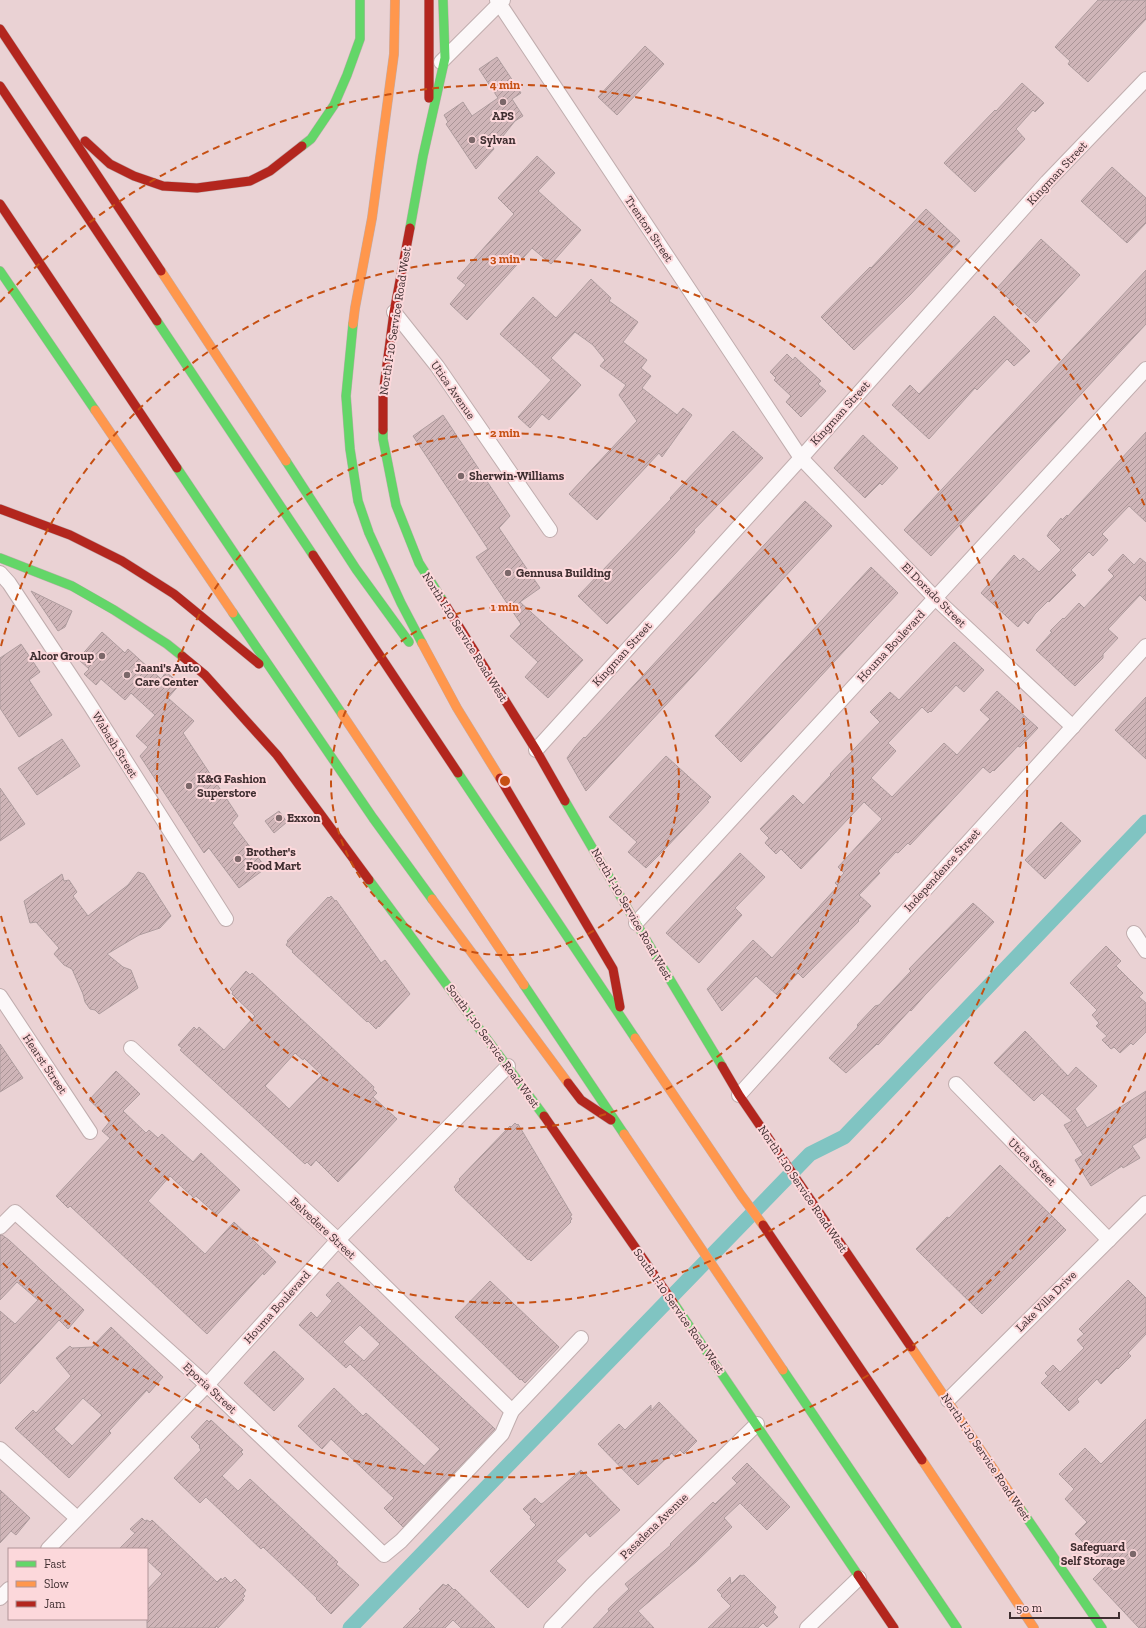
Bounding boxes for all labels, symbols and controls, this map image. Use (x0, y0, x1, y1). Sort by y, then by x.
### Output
text: 4 min (490, 78, 520, 92)
marker: APS (498, 97, 508, 107)
place label: APS (492, 109, 514, 123)
place label: Sylvan (480, 133, 516, 147)
marker: Sylvan (467, 135, 477, 145)
street label: Kingman Street (1024, 138, 1090, 208)
street label: Trenton Street (622, 193, 677, 265)
street label: North I-10 Service Road West (376, 245, 414, 396)
text: 3 min (490, 252, 520, 266)
street label: Utica Avenue (428, 358, 478, 422)
street label: Kingman Street (807, 377, 873, 448)
text: 2 min (490, 426, 520, 440)
place label: Sherwin-Williams (469, 469, 565, 483)
marker: Sherwin-Williams (456, 471, 466, 481)
street label: El Dorado Street (899, 560, 970, 631)
place label: Gennusa Building (516, 566, 611, 580)
marker: Gennusa Building (503, 568, 513, 578)
street label: North I-10 Service Road West (419, 570, 511, 705)
text: 1 min (491, 600, 519, 614)
street label: Houma Boulevard (854, 607, 928, 685)
street label: Kingman Street (589, 618, 655, 689)
place label: Alcor Group (29, 649, 94, 663)
marker: Alcor Group (97, 651, 107, 661)
place label: Jaani's Auto Care Center (135, 661, 200, 689)
marker: Jaani's Auto Care Center (122, 670, 132, 680)
street label: Wabash Street (89, 710, 141, 781)
place label: K&G Fashion Superstore (197, 772, 266, 800)
centre of rings (498, 774, 512, 788)
marker: K&G Fashion Superstore (184, 781, 194, 791)
place label: Exxon (287, 811, 320, 825)
marker: Exxon (274, 813, 284, 823)
street label: Independence Street (901, 825, 983, 914)
place label: Brother's Food Mart (246, 845, 301, 873)
street label: North I-10 Service Road West (588, 846, 676, 983)
marker: Brother's Food Mart (233, 854, 243, 864)
street label: South I-10 Service Road West (443, 981, 543, 1111)
street label: Hearst Street (20, 1031, 70, 1097)
street label: North I-10 Service Road West (755, 1123, 851, 1256)
street label: Utica Street (1005, 1135, 1059, 1189)
street label: Belvedere Street (287, 1194, 359, 1262)
street label: South I-10 Service Road West (630, 1246, 728, 1377)
street label: Lake Villa Drive (1013, 1267, 1080, 1334)
street label: Houma Boulevard (241, 1268, 314, 1346)
street label: Eporia Street (180, 1360, 240, 1417)
street label: North I-10 Service Road West (938, 1391, 1034, 1524)
street label: Pasadena Avenue (617, 1490, 691, 1562)
place label: Safeguard Self Storage (1061, 1540, 1125, 1568)
legend (8, 1548, 148, 1620)
marker: Safeguard Self Storage (1128, 1549, 1138, 1559)
text: Fast (44, 1557, 67, 1571)
text: Slow (44, 1577, 70, 1591)
scale bar (1010, 1594, 1119, 1620)
text: Jam (44, 1597, 66, 1611)
text: 50 m (1016, 1601, 1043, 1615)

